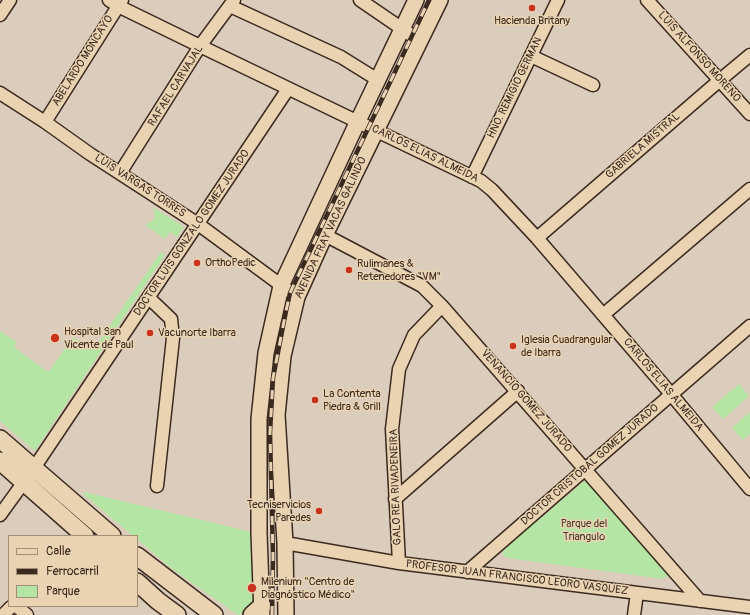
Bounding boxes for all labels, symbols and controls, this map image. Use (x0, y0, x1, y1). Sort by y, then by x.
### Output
marker: Hacienda Britany (527, 3, 537, 13)
street label: LUIS ALFONSO MORENO (655, 9, 743, 105)
street label: ABELARDO MONCAYO (50, 13, 116, 109)
place label: Hacienda Britany (494, 14, 570, 28)
street label: HNO. REMIGIO GERMAN (485, 35, 545, 141)
street label: RAFAEL CARVAJAL (146, 43, 206, 129)
street label: GABRIELA MISTRAL (603, 110, 683, 182)
street label: CARLOS ELIAS ALMEIDA (369, 122, 481, 186)
street label: DOCTOR LUIS GONZALO GOMEZ JURADO (131, 147, 253, 319)
street label: LUIS VARGAS TORRES (92, 152, 188, 220)
street label: AVENIDA FRAY VACAS GALINDO (292, 155, 370, 301)
place label: OrthoPedic (205, 256, 256, 270)
place label: Rulimanes & Retenedores "VM" (357, 257, 441, 283)
marker: OrthoPedic (192, 258, 202, 268)
marker: Rulimanes & Retenedores "VM" (344, 265, 354, 275)
place label: Hospital San Vicente de Paul (64, 325, 134, 351)
place label: Vacunorte Ibarra (158, 326, 236, 340)
marker: Vacunorte Ibarra (145, 328, 155, 338)
marker: Hospital San Vicente de Paul (49, 332, 61, 344)
place label: Iglesia Cuadrangular de Ibarra (521, 333, 613, 359)
street label: CARLOS ELIAS ALMEIDA (620, 336, 706, 434)
marker: Iglesia Cuadrangular de Ibarra (508, 341, 518, 351)
street label: VENANCIO GOMEZ JURADO (478, 347, 574, 455)
place label: La Contenta Piedra & Grill (323, 387, 381, 413)
marker: La Contenta Piedra & Grill (310, 395, 320, 405)
street label: DOCTOR CRISTOBAL GOMEZ JURADO (519, 402, 661, 528)
street label: GALO REA RIVADENEIRA (387, 429, 405, 545)
place label: Tecniservicios Paredes (247, 498, 311, 524)
marker: Tecniservicios Paredes (314, 506, 324, 516)
park label: Parque del Triangulo (561, 517, 607, 543)
legend (8, 535, 138, 607)
text: Calle (46, 544, 71, 559)
street label: PROFESOR JUAN FRANCISCO LEORO VASQUEZ (405, 558, 629, 598)
text: Ferrocarril (46, 564, 99, 579)
place label: Milenium "Centro de Diagnóstico Médico" (261, 575, 355, 601)
marker: Milenium "Centro de Diagnóstico Médico" (246, 582, 258, 594)
text: Parque (46, 584, 80, 599)

